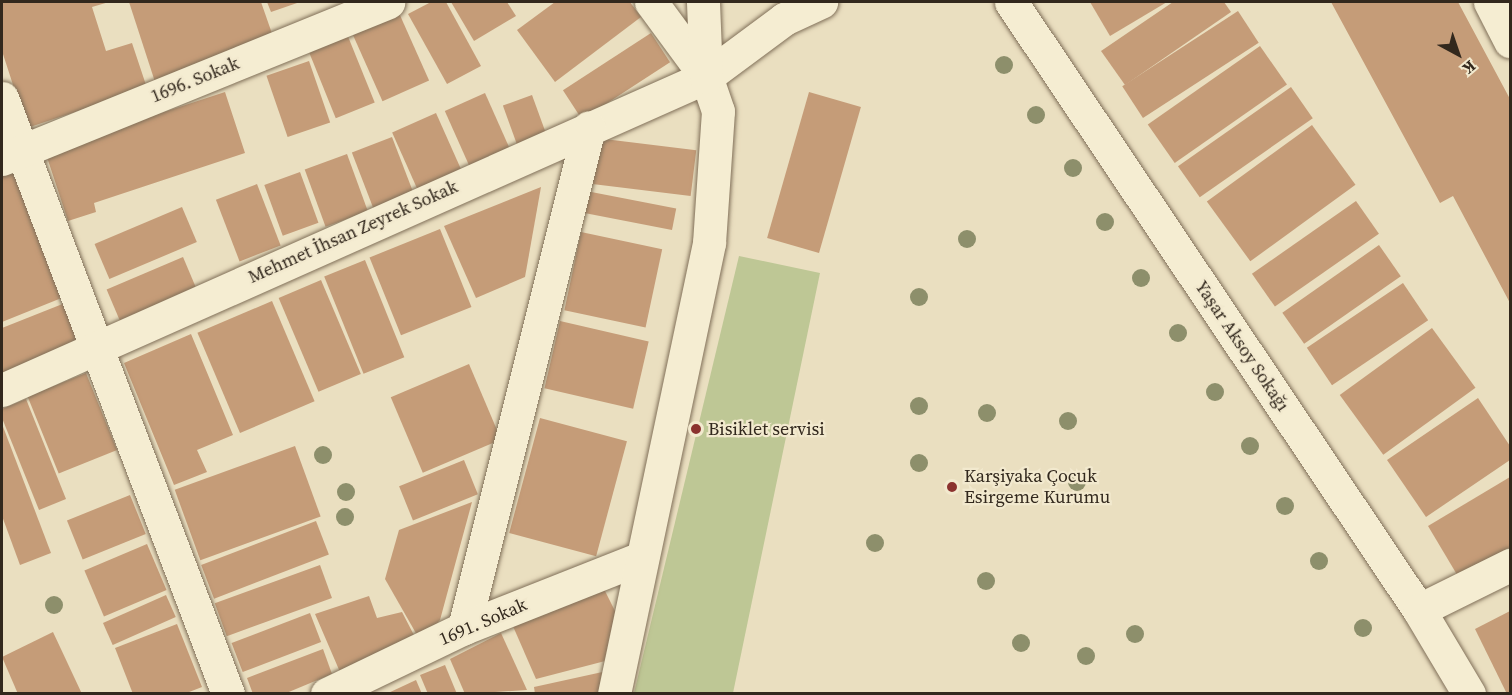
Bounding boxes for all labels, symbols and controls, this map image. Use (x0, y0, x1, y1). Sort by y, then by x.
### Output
north arrow (1428, 24, 1488, 84)
street label: 1696. Sokak (148, 52, 242, 108)
text: K (1458, 56, 1481, 80)
street label: Mehmet İhsan Zeyrek Sokak (245, 176, 461, 288)
street label: Yaşar Aksoy Sokağı (1190, 277, 1294, 415)
place label: Bisiklet servisi (708, 418, 825, 440)
marker: Bisiklet servisi (689, 422, 703, 436)
place label: Karşiyaka Çocuk Esirgeme Kurumu (964, 466, 1110, 508)
marker: Karşiyaka Çocuk Esirgeme Kurumu (945, 480, 959, 494)
street label: 1691. Sokak (436, 594, 530, 650)

